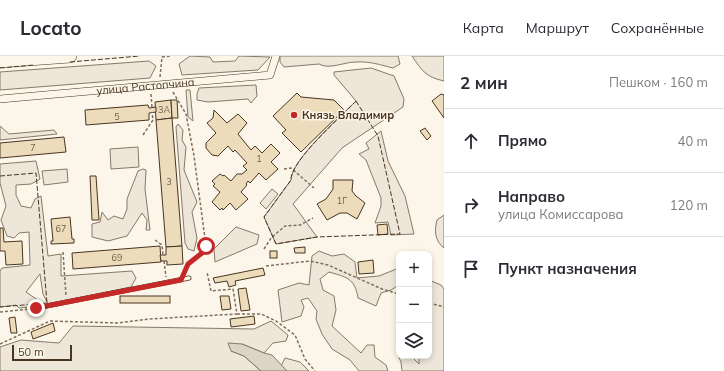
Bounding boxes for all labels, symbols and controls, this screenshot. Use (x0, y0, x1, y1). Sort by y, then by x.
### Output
text: Locato (20, 16, 81, 40)
text: Карта (463, 19, 504, 37)
text: Маршрут (526, 19, 589, 37)
text: Сохранённые (611, 19, 704, 37)
text: 2 мин (460, 72, 508, 93)
text: Пешком · 160 m (609, 74, 708, 90)
street label: улица Растопчина (96, 75, 195, 97)
house number: 3А (158, 104, 170, 115)
place label: Князь Владимир (302, 108, 394, 122)
marker: Князь Владимир (289, 110, 299, 120)
house number: 5 (114, 111, 120, 122)
icon: ahead (460, 130, 482, 152)
text: Прямо (498, 131, 547, 150)
text: 40 m (678, 133, 708, 149)
house number: 7 (30, 142, 36, 153)
house number: 1 (256, 153, 262, 164)
house number: 3 (166, 176, 172, 187)
text: Направо (498, 187, 565, 206)
icon: right (460, 194, 482, 216)
house number: 1Г (337, 195, 347, 206)
text: 120 m (670, 197, 708, 213)
text: улица Комиссарова (498, 206, 624, 222)
house number: 67 (56, 223, 66, 234)
route start (197, 237, 215, 255)
map controls (396, 251, 432, 359)
button: + (396, 251, 432, 287)
house number: 69 (112, 252, 122, 263)
icon: arrive (460, 258, 482, 280)
text: Пункт назначения (498, 259, 637, 278)
button: − (396, 287, 432, 323)
route end (27, 299, 45, 317)
button: layers (396, 323, 432, 359)
scale bar (12, 343, 72, 362)
text: 50 m (18, 345, 44, 359)

